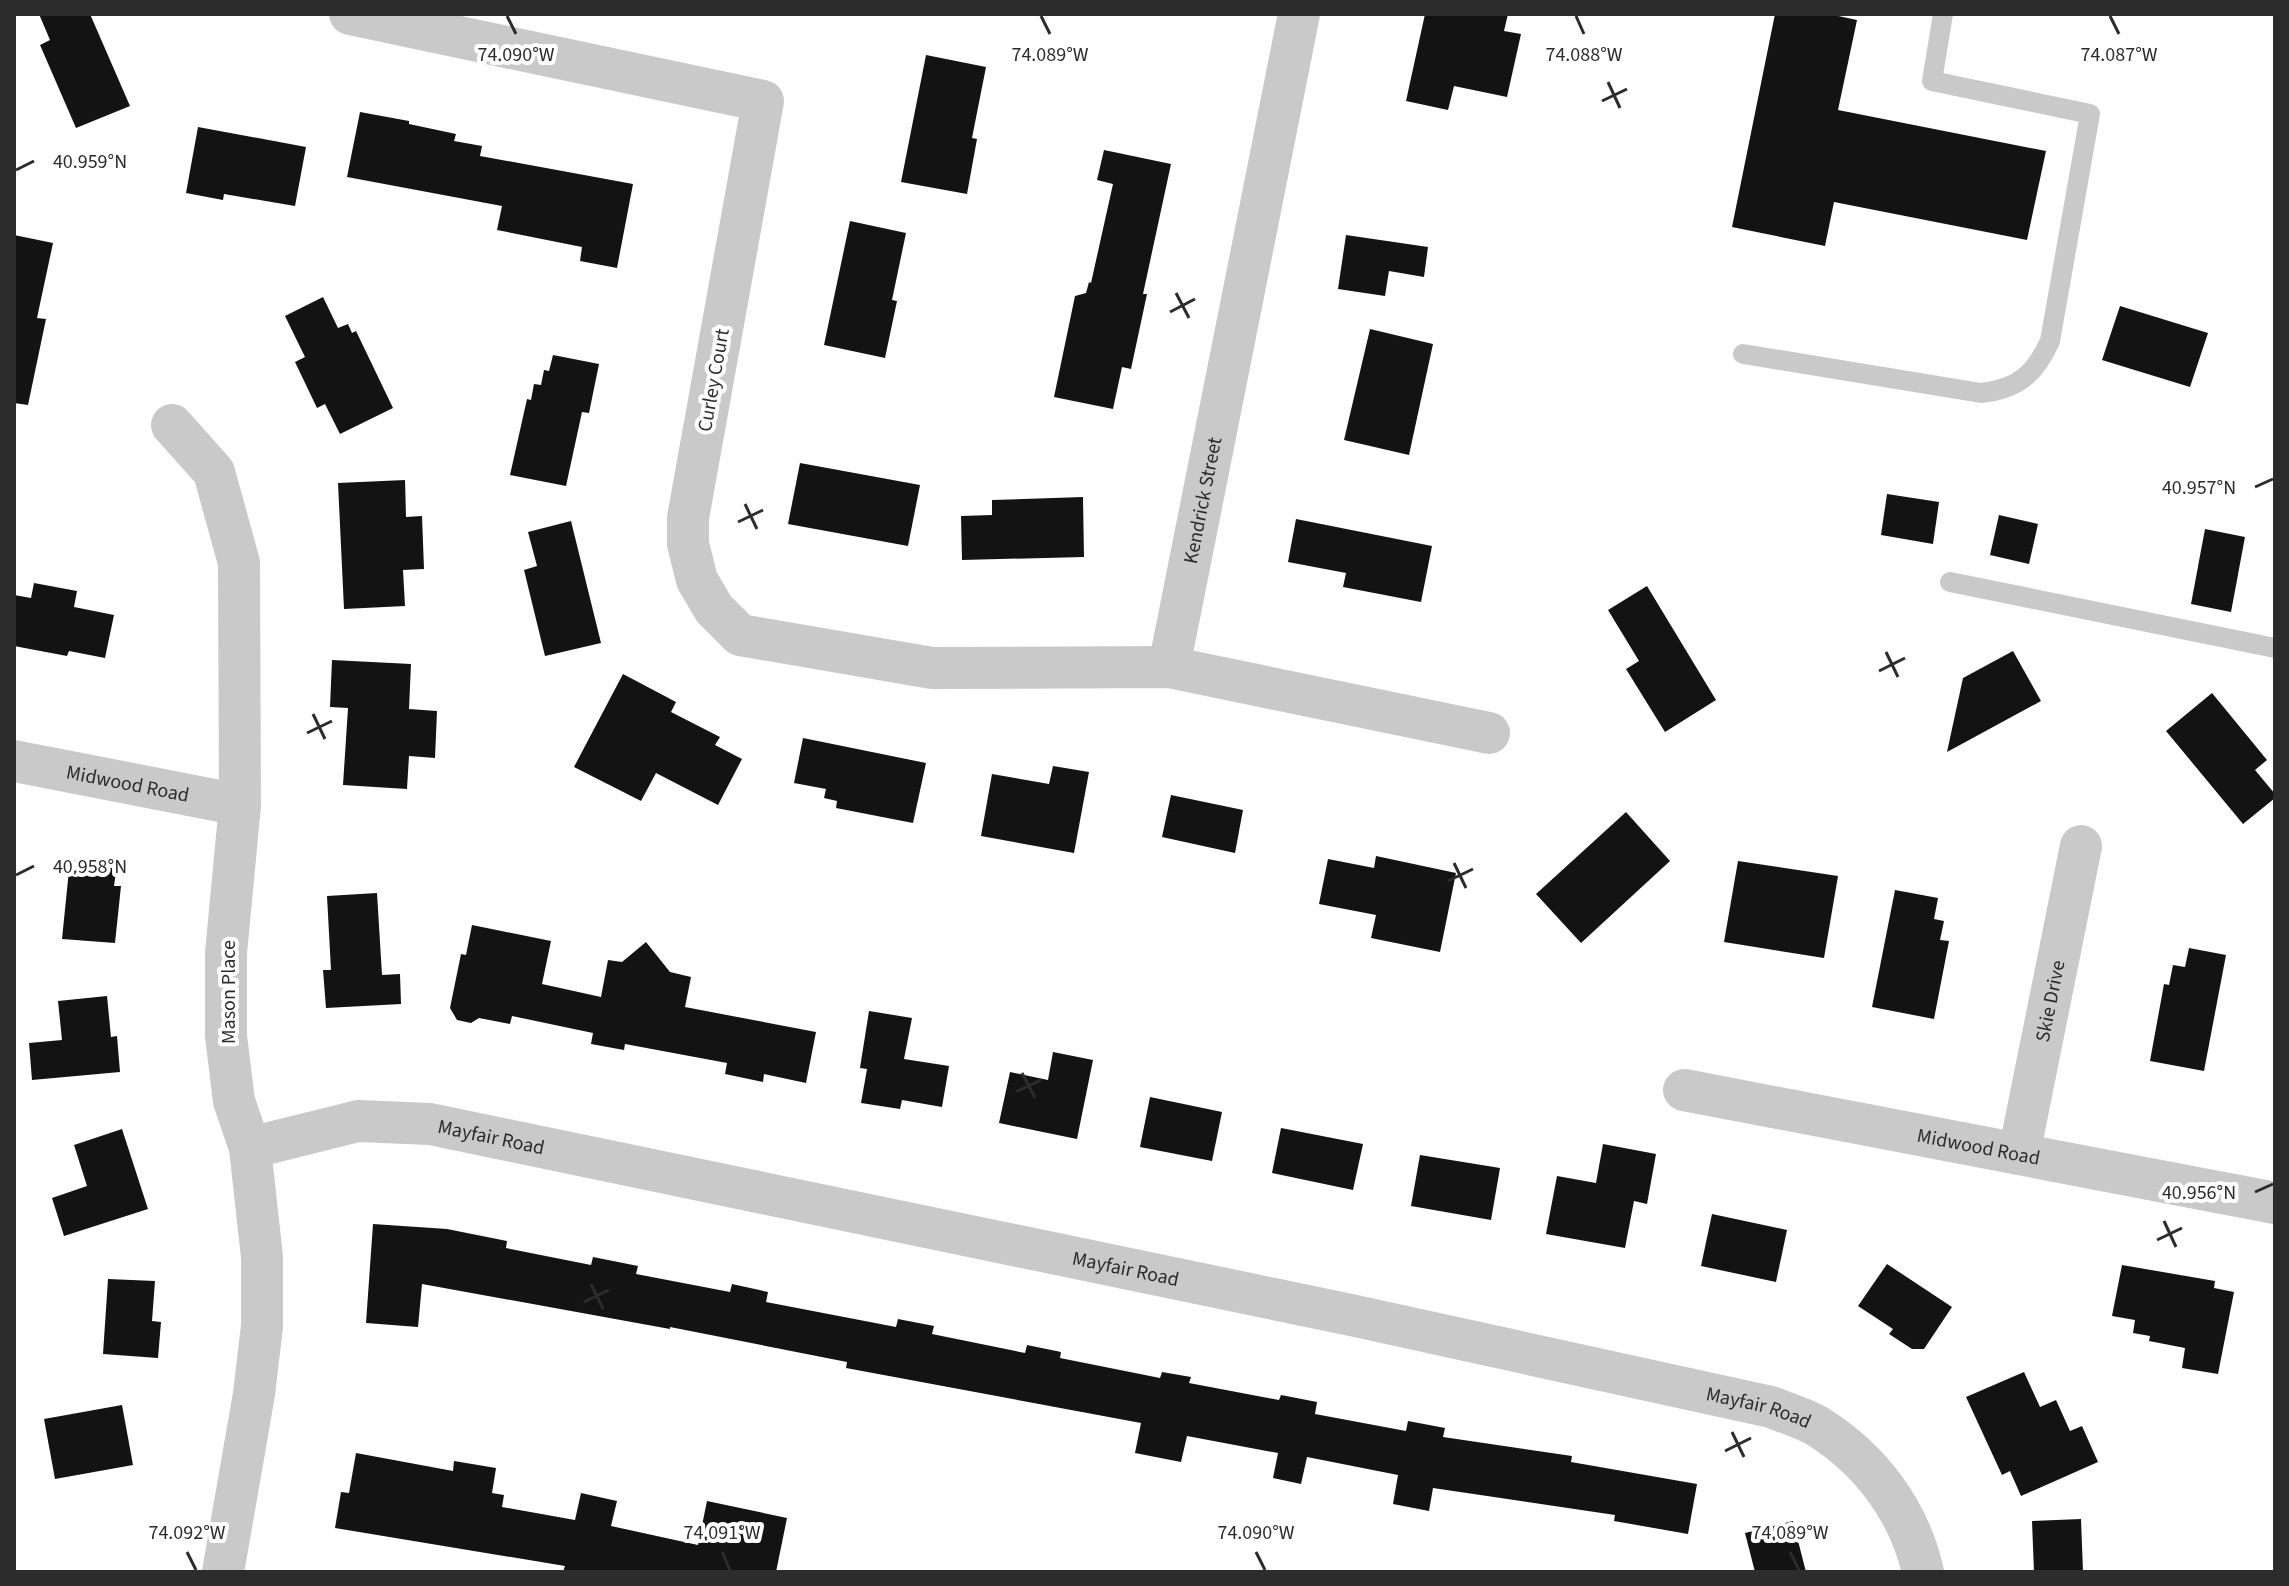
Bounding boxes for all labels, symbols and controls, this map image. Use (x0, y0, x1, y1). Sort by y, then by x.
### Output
text: 74.090°W (477, 41, 555, 69)
text: 74.089°W (1011, 41, 1089, 69)
text: 74.088°W (1545, 41, 1623, 69)
text: 74.087°W (2080, 41, 2158, 69)
text: 40.959°N (53, 148, 127, 176)
street label: Curley Court (691, 326, 737, 434)
street label: Kendrick Street (1177, 434, 1229, 566)
text: 40.957°N (2162, 474, 2236, 502)
street label: Midwood Road (64, 758, 192, 810)
text: 40.958°N (53, 853, 127, 881)
street label: Mason Place (215, 940, 243, 1044)
street label: Skie Drive (2029, 958, 2073, 1045)
street label: Mayfair Road (435, 1113, 547, 1162)
street label: Midwood Road (1915, 1122, 2042, 1173)
text: 40.956°N (2162, 1179, 2236, 1207)
street label: Mayfair Road (1070, 1245, 1182, 1294)
street label: Mayfair Road (1703, 1380, 1816, 1436)
text: 74.092°W (148, 1519, 226, 1547)
text: 74.091°W (683, 1519, 761, 1547)
text: 74.090°W (1217, 1519, 1295, 1547)
text: 74.089°W (1751, 1519, 1829, 1547)

